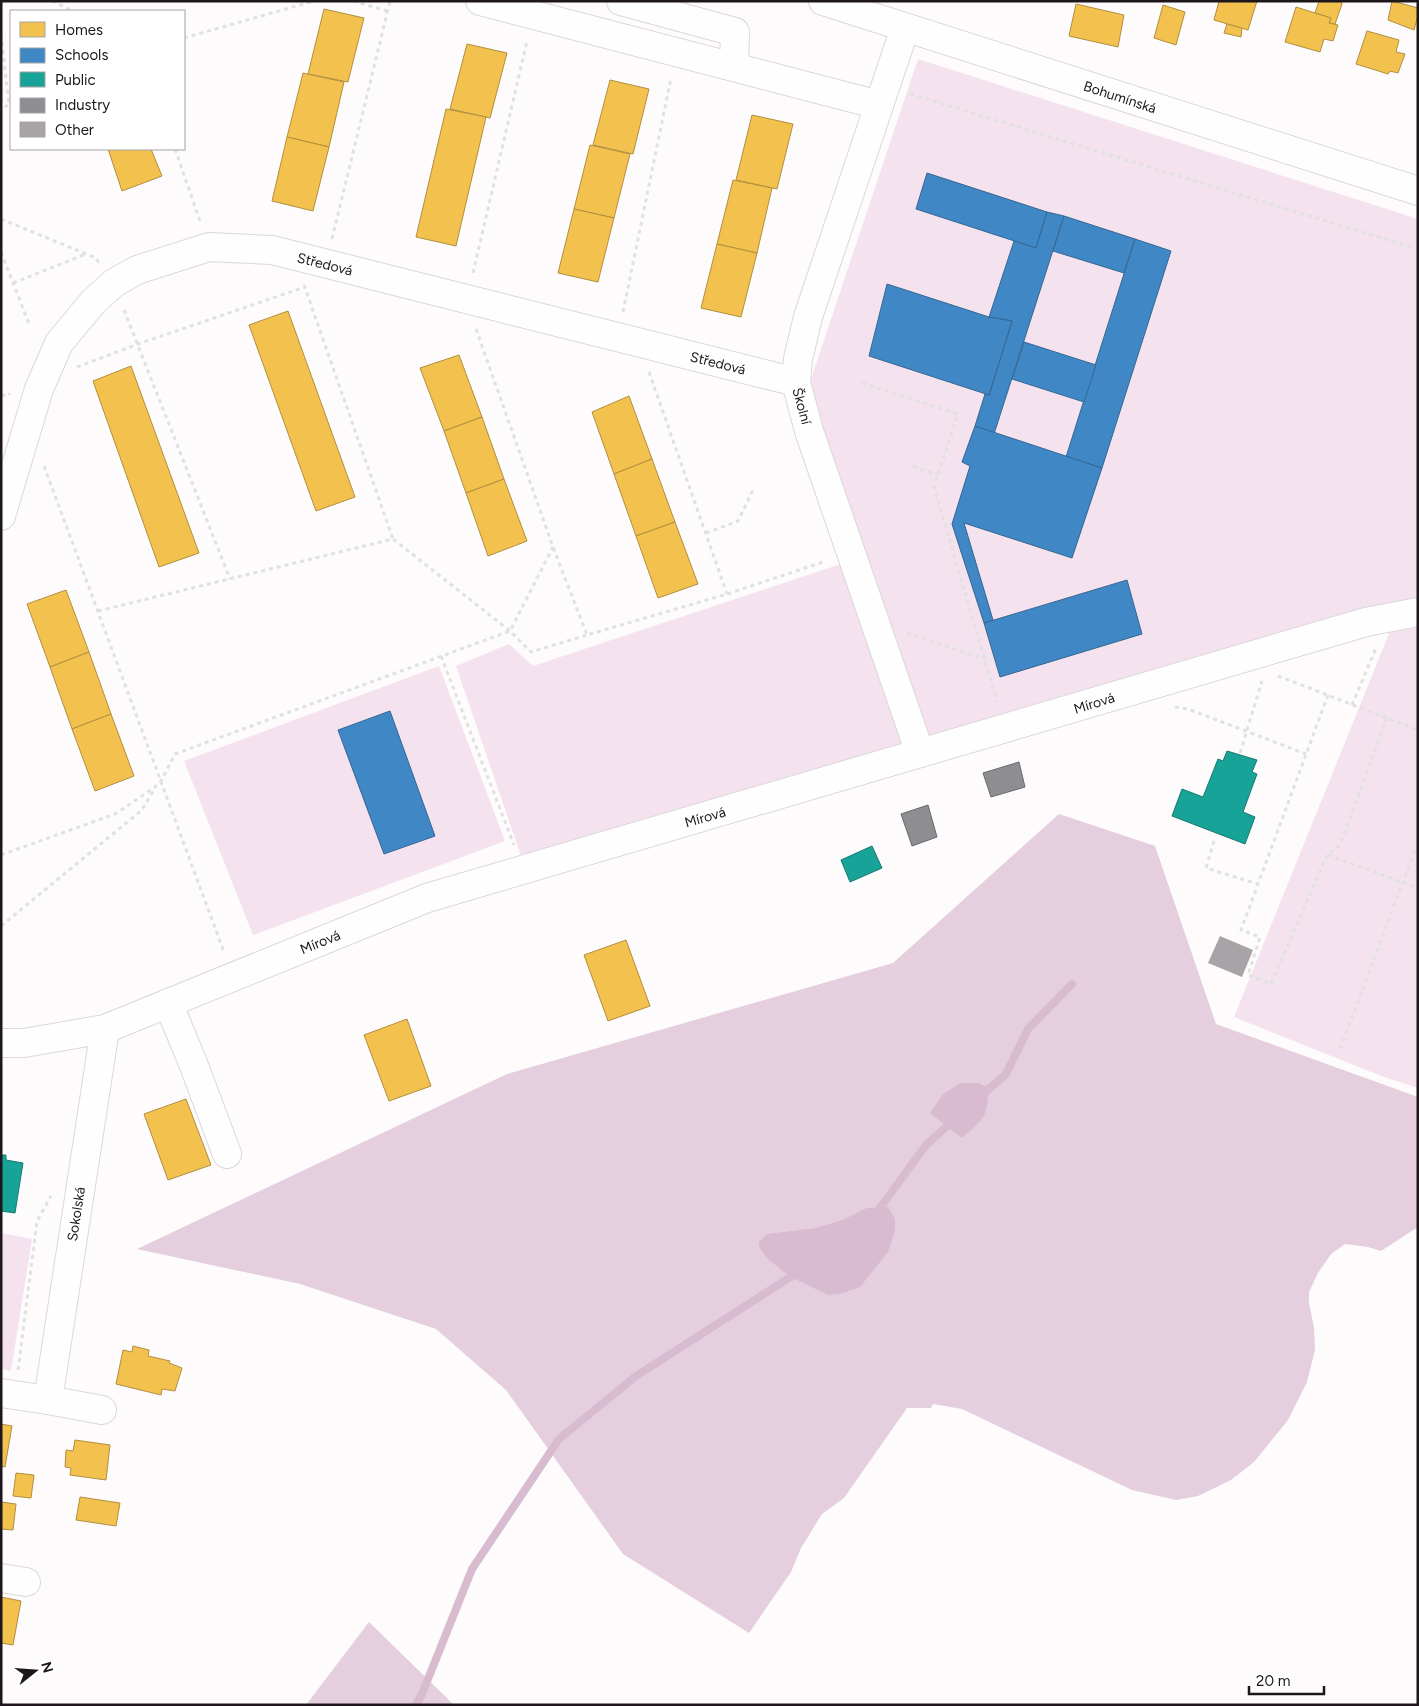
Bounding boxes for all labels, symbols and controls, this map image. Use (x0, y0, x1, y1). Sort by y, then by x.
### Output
legend (10, 10, 185, 150)
text: Homes (55, 21, 103, 39)
text: Schools (55, 46, 108, 64)
text: Public (55, 71, 96, 89)
street label: Bohumínská (1081, 78, 1158, 117)
text: Industry (55, 96, 110, 114)
text: Other (55, 121, 94, 139)
street label: Středová (295, 249, 354, 280)
street label: Středová (688, 348, 747, 379)
street label: Školní (788, 386, 815, 427)
street label: Mírová (1072, 689, 1117, 718)
street label: Mírová (683, 804, 728, 831)
street label: Mírová (298, 927, 343, 958)
street label: Sokolská (64, 1186, 89, 1242)
north arrow (10, 1646, 60, 1696)
text: N (37, 1660, 57, 1675)
scale bar (1249, 1664, 1324, 1696)
text: 20 m (1256, 1672, 1290, 1690)

